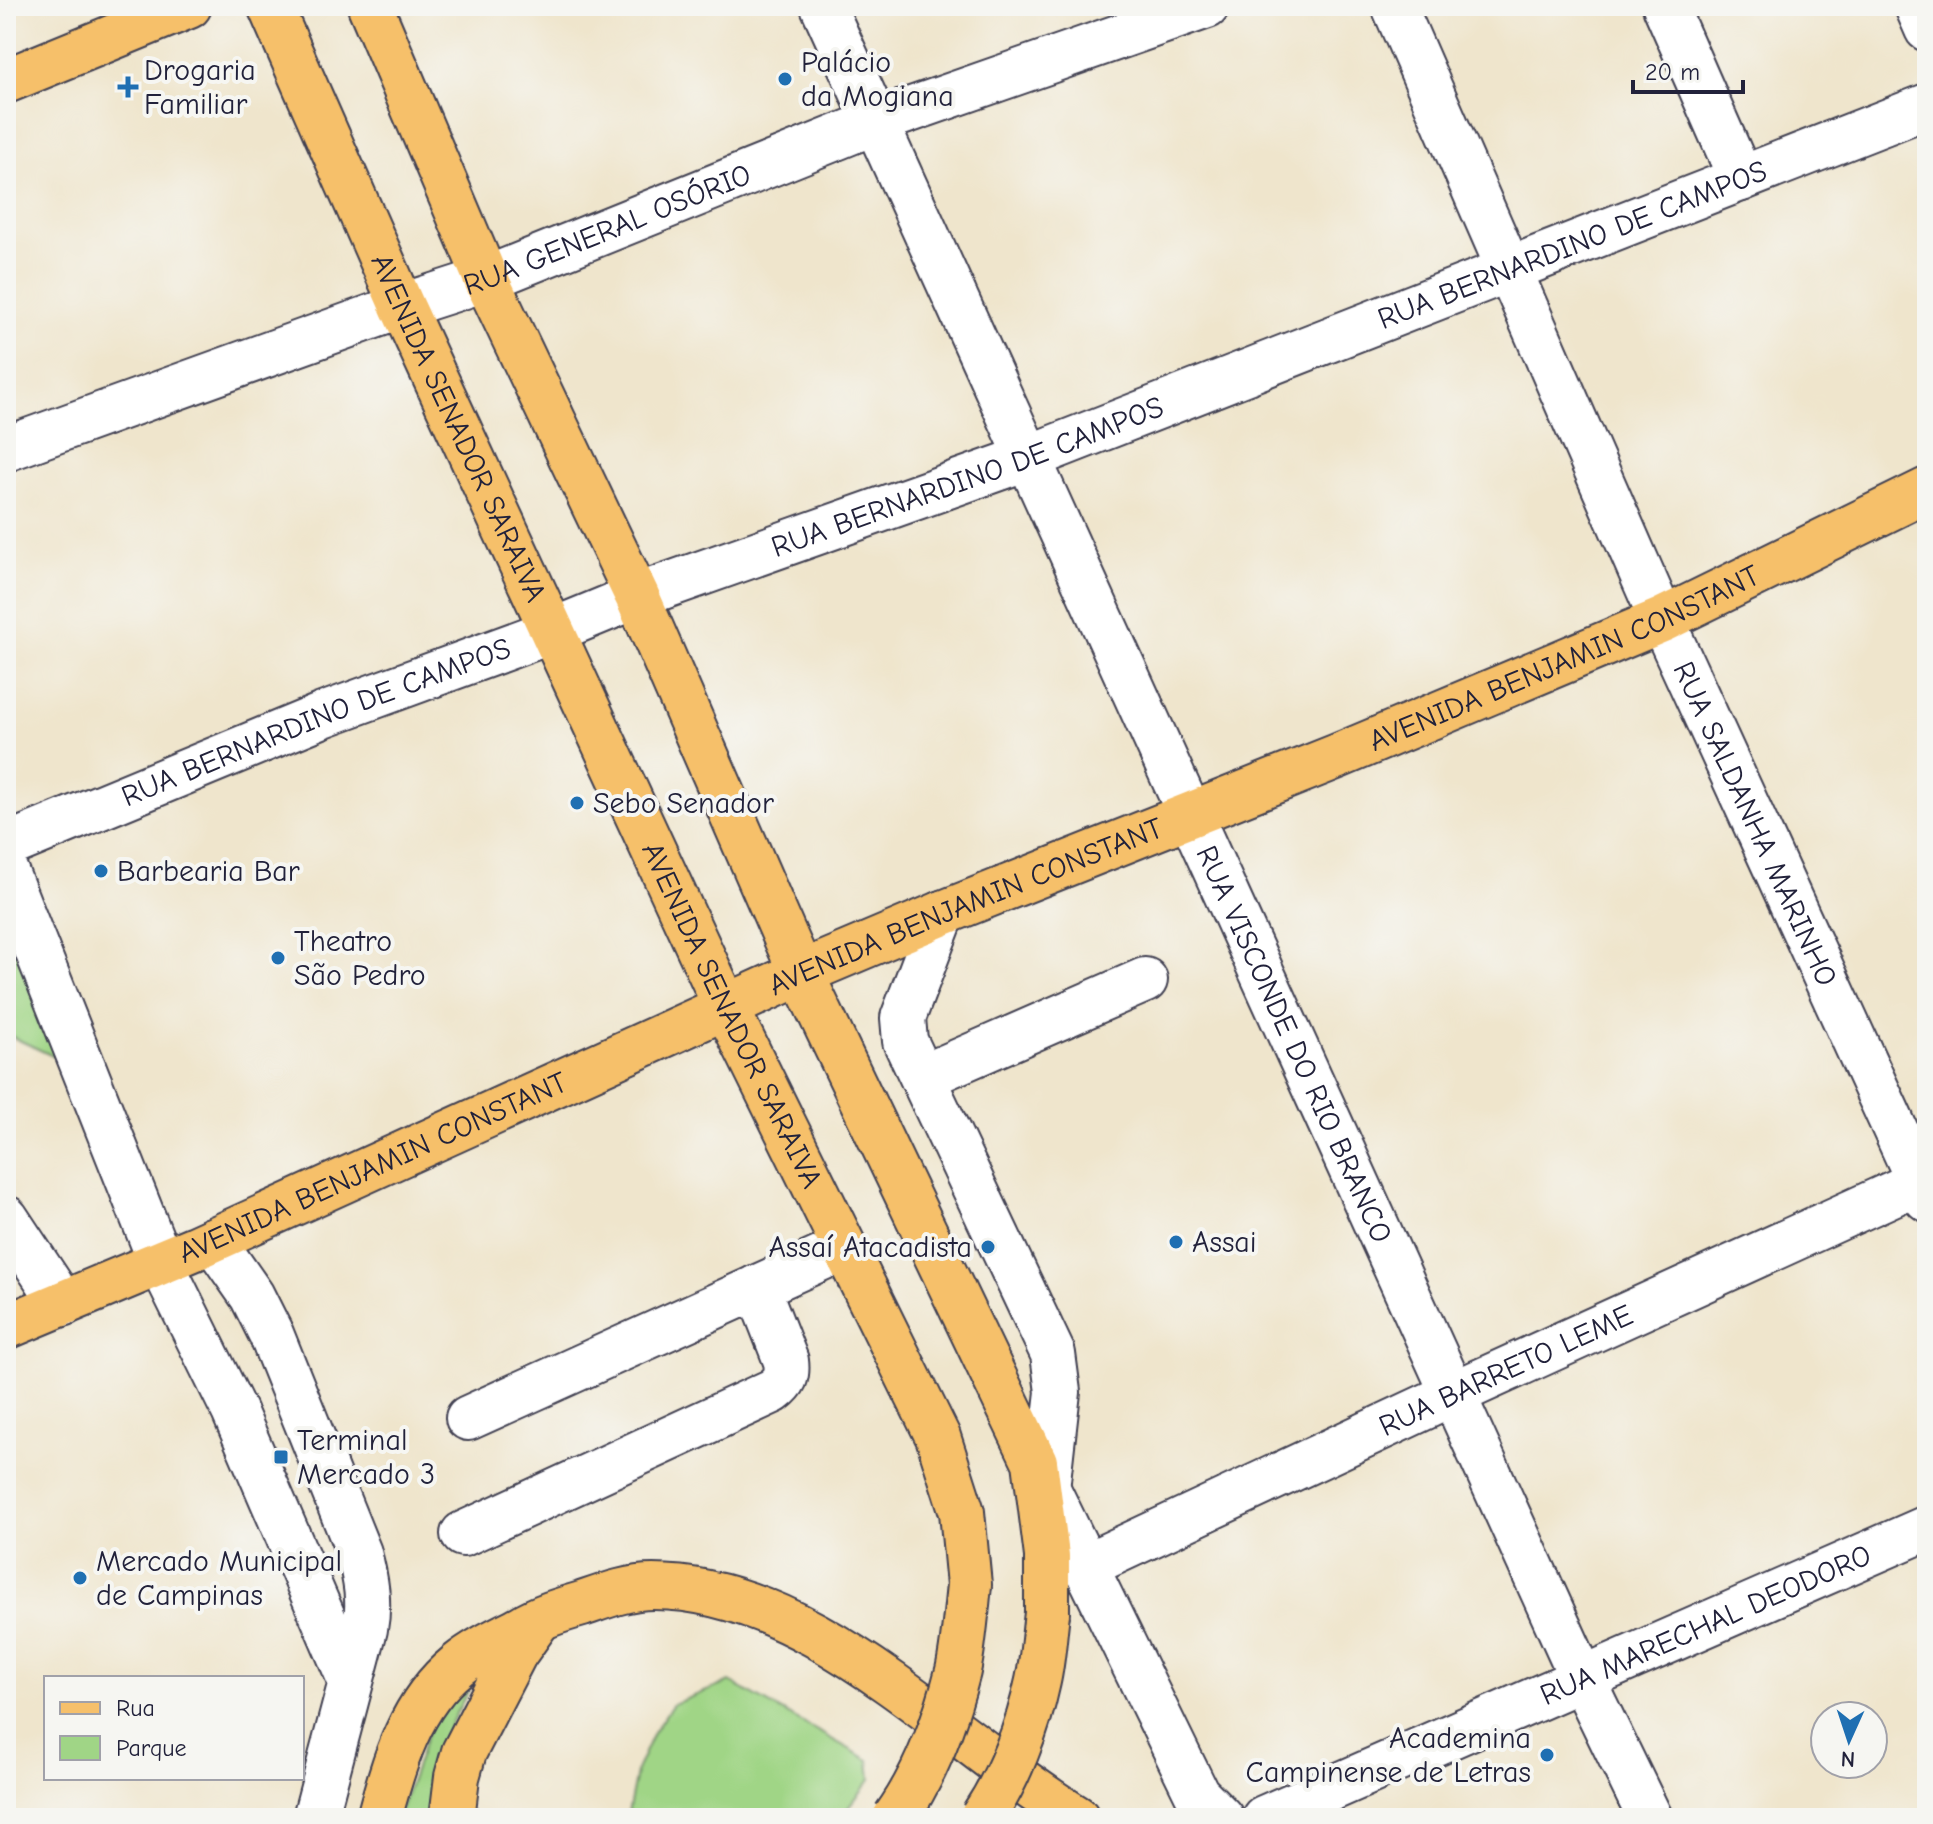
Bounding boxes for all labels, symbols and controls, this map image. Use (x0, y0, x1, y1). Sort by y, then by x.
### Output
scale bar (1633, 44, 1743, 94)
place label: Palácio da Mogiana (801, 45, 954, 114)
place label: Drogaria Familiar (144, 53, 256, 122)
text: 20 m (1645, 58, 1700, 86)
marker: Palácio da Mogiana (776, 70, 794, 88)
marker: Drogaria Familiar (119, 78, 137, 96)
street label: RUA BERNARDINO DE CAMPOS (1373, 153, 1772, 337)
street label: RUA GENERAL OSÓRIO (459, 157, 756, 303)
street label: AVENIDA SENADOR SARAIVA (363, 249, 553, 607)
street label: RUA BERNARDINO DE CAMPOS (767, 389, 1168, 565)
street label: AVENIDA BENJAMIN CONSTANT (1364, 558, 1766, 759)
street label: RUA BERNARDINO DE CAMPOS (116, 631, 515, 814)
street label: RUA SALDANHA MARINHO (1665, 656, 1844, 992)
place label: Sebo Senador (593, 786, 774, 821)
marker: Sebo Senador (568, 794, 586, 812)
street label: AVENIDA BENJAMIN CONSTANT (763, 810, 1168, 1003)
street label: AVENIDA SENADOR SARAIVA (634, 837, 829, 1194)
street label: RUA VISCONDE DO RIO BRANCO (1188, 840, 1399, 1248)
place label: Barbearia Bar (117, 854, 300, 889)
marker: Barbearia Bar (92, 862, 110, 880)
place label: Theatro São Pedro (294, 924, 426, 993)
marker: Theatro São Pedro (269, 949, 287, 967)
street label: AVENIDA BENJAMIN CONSTANT (174, 1064, 573, 1271)
place label: Assai (1192, 1225, 1257, 1260)
place label: Assaí Atacadista (768, 1230, 972, 1265)
marker: Assai (1167, 1233, 1185, 1251)
marker: Assaí Atacadista (979, 1238, 997, 1256)
street label: RUA BARRETO LEME (1373, 1298, 1638, 1444)
place label: Terminal Mercado 3 (297, 1423, 435, 1492)
marker: Terminal Mercado 3 (272, 1448, 290, 1466)
street label: RUA MARECHAL DEODORO (1535, 1538, 1877, 1713)
place label: Mercado Municipal de Campinas (96, 1544, 342, 1613)
marker: Mercado Municipal de Campinas (71, 1569, 89, 1587)
legend (44, 1676, 304, 1780)
text: Rua (116, 1694, 155, 1722)
north arrow (1809, 1700, 1889, 1780)
place label: Academina Campinense de Letras (1246, 1721, 1531, 1790)
text: Parque (116, 1734, 187, 1762)
marker: Academina Campinense de Letras (1538, 1746, 1556, 1764)
text: N (1840, 1746, 1856, 1772)

